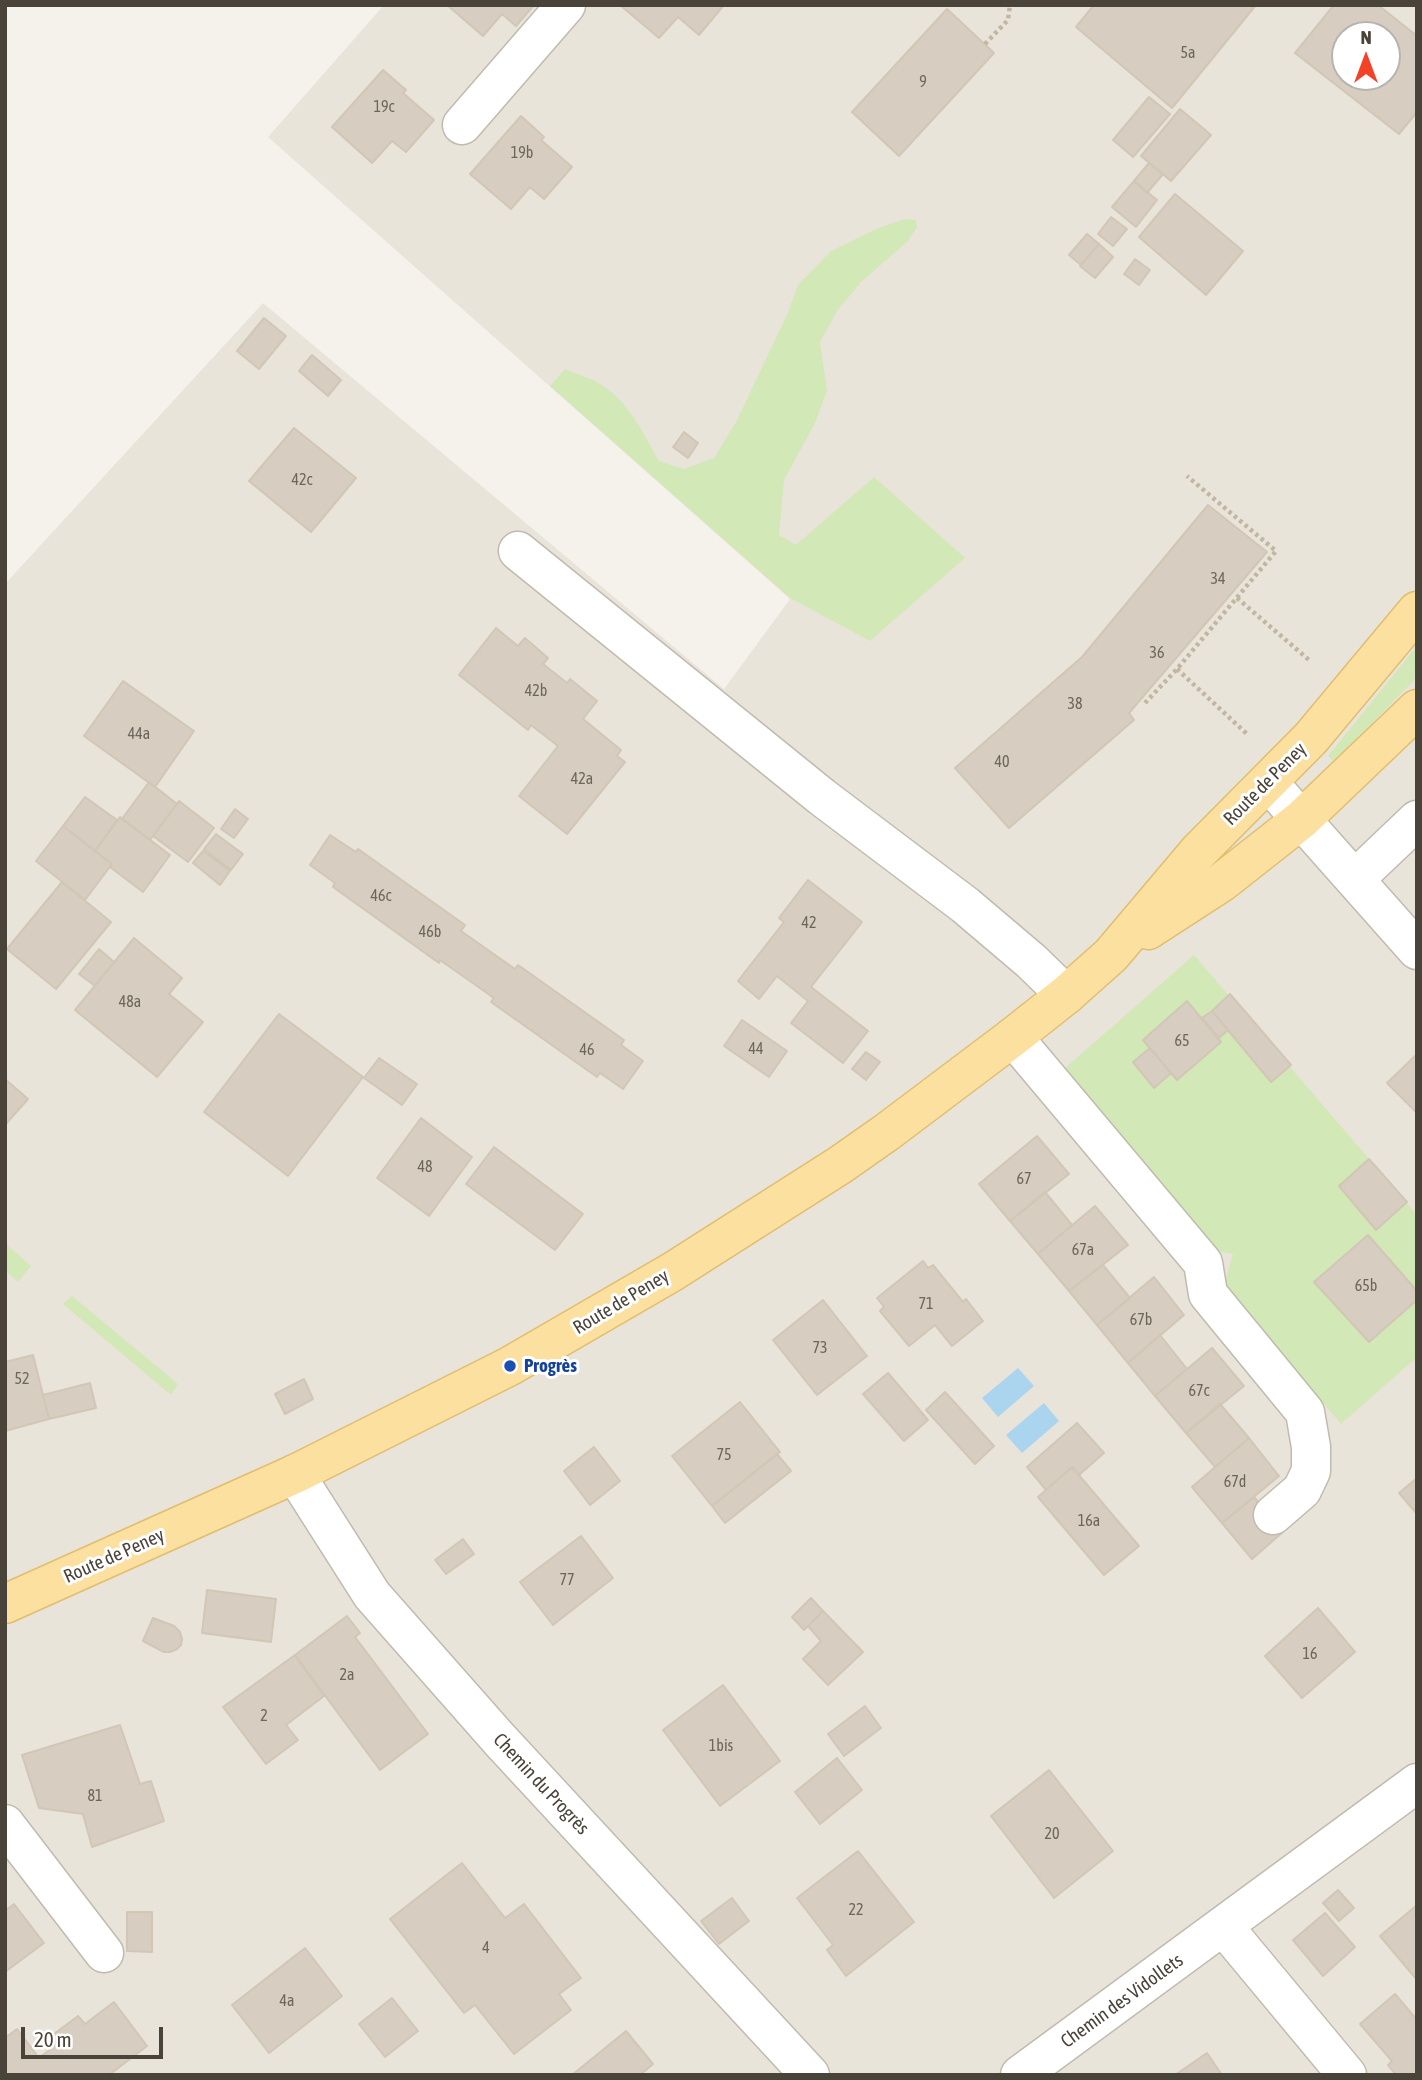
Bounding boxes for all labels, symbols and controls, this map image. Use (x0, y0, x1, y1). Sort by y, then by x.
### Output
north arrow (1331, 21, 1401, 91)
text: N (1360, 26, 1372, 48)
house number: 5a (1181, 43, 1195, 63)
house number: 9 (919, 72, 927, 92)
house number: 19c (374, 97, 394, 117)
house number: 19b (511, 143, 533, 163)
house number: 42c (292, 470, 312, 490)
house number: 34 (1210, 569, 1226, 589)
house number: 36 (1149, 643, 1165, 663)
house number: 42b (525, 681, 547, 701)
house number: 38 (1067, 694, 1083, 714)
house number: 44a (128, 724, 150, 744)
street label: Route de Peney (1219, 738, 1311, 830)
house number: 40 (994, 752, 1010, 772)
house number: 42a (571, 769, 593, 789)
house number: 46c (371, 886, 391, 906)
house number: 42 (801, 913, 817, 933)
house number: 46b (419, 922, 441, 942)
house number: 48a (119, 992, 141, 1012)
house number: 65 (1174, 1031, 1190, 1051)
house number: 44 (748, 1039, 764, 1059)
house number: 46 (579, 1040, 595, 1060)
house number: 48 (417, 1157, 433, 1177)
house number: 67 (1016, 1169, 1032, 1189)
house number: 67a (1072, 1240, 1094, 1260)
street label: Route de Peney (569, 1265, 673, 1339)
house number: 65b (1355, 1276, 1377, 1296)
house number: 71 (918, 1294, 934, 1314)
house number: 67b (1130, 1310, 1152, 1330)
house number: 73 (812, 1338, 828, 1358)
place label: Progrès (524, 1355, 577, 1377)
marker: Progrès (502, 1358, 518, 1374)
house number: 52 (14, 1369, 30, 1389)
house number: 67c (1189, 1381, 1209, 1401)
house number: 75 (716, 1445, 732, 1465)
house number: 67d (1224, 1472, 1246, 1492)
house number: 16a (1078, 1511, 1100, 1531)
street label: Route de Peney (60, 1524, 168, 1588)
house number: 77 (559, 1570, 575, 1590)
house number: 16 (1302, 1644, 1318, 1664)
house number: 2a (340, 1665, 354, 1685)
house number: 2 (260, 1706, 268, 1726)
street label: Chemin du Progrès (488, 1729, 594, 1839)
house number: 1bis (709, 1736, 733, 1756)
house number: 81 (87, 1786, 103, 1806)
house number: 20 (1044, 1824, 1060, 1844)
house number: 22 (848, 1900, 864, 1920)
house number: 4 (482, 1938, 490, 1958)
street label: Chemin des Vidollets (1056, 1949, 1188, 2053)
house number: 4a (280, 1991, 294, 2011)
scale bar (24, 2014, 166, 2058)
text: 20 m (34, 2027, 72, 2051)

